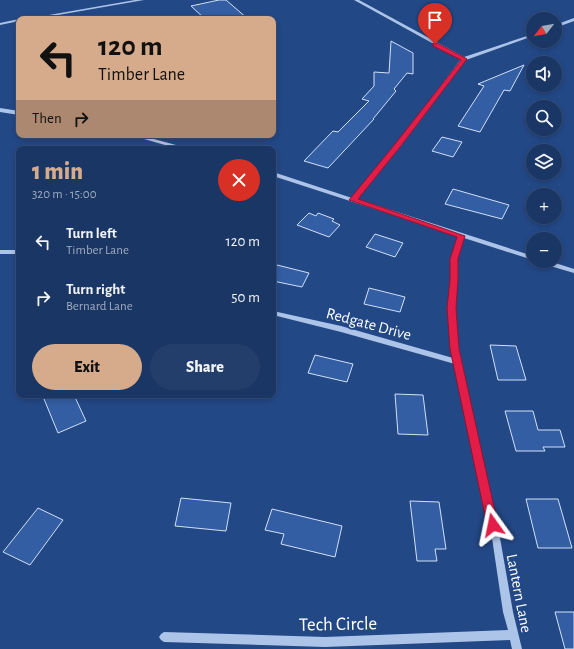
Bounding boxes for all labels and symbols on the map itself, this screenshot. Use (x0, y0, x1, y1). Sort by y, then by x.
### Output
pin (418, 3, 452, 44)
north arrow (526, 12, 562, 48)
street label: Redgate Drive (325, 305, 413, 343)
position arrow (472, 504, 514, 546)
street label: Lantern Lane (504, 552, 535, 634)
street label: Tech Circle (299, 614, 377, 635)

